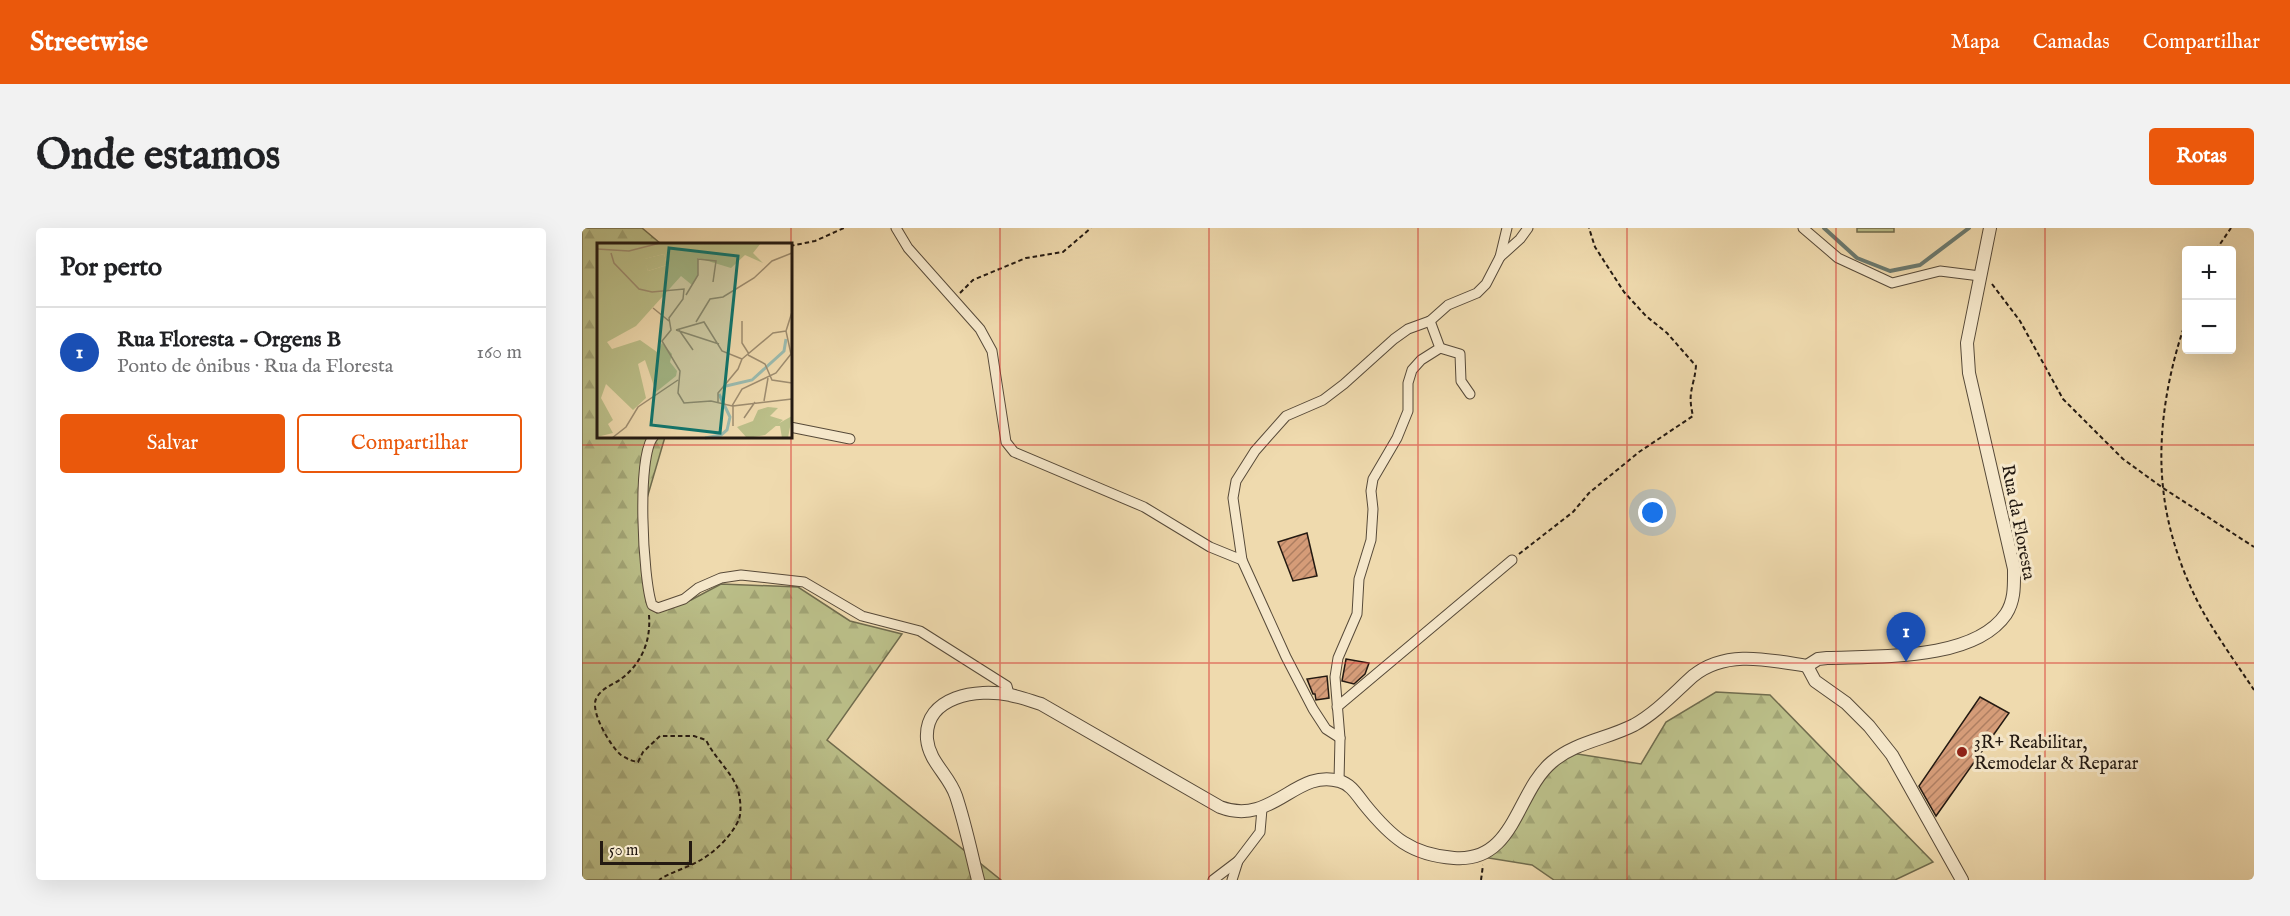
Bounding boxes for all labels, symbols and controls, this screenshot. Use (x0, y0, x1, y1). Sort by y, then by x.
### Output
text: Streetwise (30, 25, 148, 60)
text: Mapa (1950, 29, 2000, 56)
text: Camadas (2033, 29, 2110, 56)
text: Compartilhar (2143, 29, 2260, 56)
button: Rotas (2149, 128, 2254, 185)
text: Onde estamos (36, 130, 280, 183)
inset map (597, 243, 792, 438)
map controls (2182, 246, 2236, 354)
button: + (2182, 246, 2236, 300)
text: Por perto (60, 251, 162, 284)
button: − (2182, 300, 2236, 354)
text: Rua Floresta - Orgens B (117, 326, 341, 354)
text: 1 (76, 340, 83, 365)
text: 160 m (476, 340, 522, 365)
text: Ponto de ônibus · Rua da Floresta (117, 354, 393, 379)
button: Salvar (60, 414, 285, 473)
button: Compartilhar (297, 414, 522, 473)
street label: Rua da Floresta (1995, 463, 2040, 582)
your location (1638, 498, 1667, 527)
pin: 1 (1886, 612, 1926, 662)
place label: 3R+ Reabilitar, Remodelar & Reparar (1974, 732, 2139, 776)
marker: 3R+ Reabilitar, Remodelar & Reparar (1955, 745, 1969, 759)
scale bar (600, 838, 692, 866)
text: 50 m (609, 841, 638, 861)

